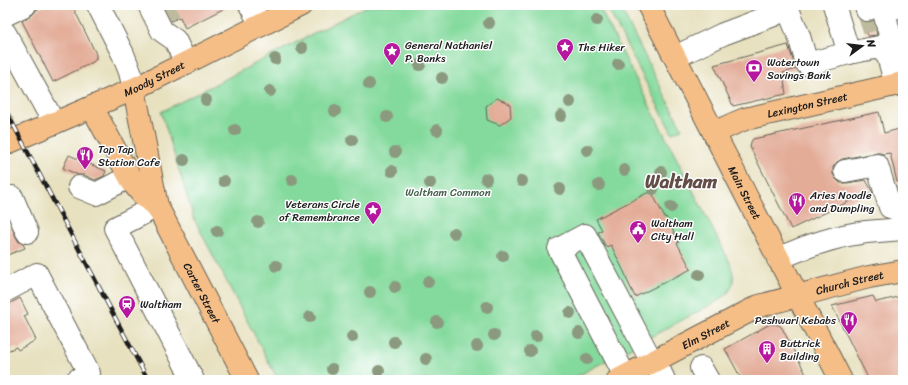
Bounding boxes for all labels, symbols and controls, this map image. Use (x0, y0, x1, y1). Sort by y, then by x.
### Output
north arrow (842, 26, 882, 66)
place label: General Nathaniel P. Banks (405, 36, 493, 68)
text: N (861, 36, 881, 50)
place icon: The Hiker (555, 37, 575, 62)
place label: The Hiker (578, 38, 625, 57)
place icon: General Nathaniel P. Banks (382, 41, 402, 66)
place label: Watertown Savings Bank (767, 53, 831, 85)
street label: Moody Street (121, 55, 189, 102)
bank icon: Watertown Savings Bank (744, 58, 764, 83)
street label: Lexington Street (765, 86, 850, 123)
place label: Tap Tap Station Cafe (98, 140, 161, 172)
restaurant icon: Tap Tap Station Cafe (75, 145, 95, 170)
street label: Main Street (723, 162, 766, 223)
district label: Waltham (645, 165, 717, 198)
park label: Waltham Common (405, 183, 491, 202)
place label: Aries Noodle and Dumpling (809, 186, 875, 218)
restaurant icon: Aries Noodle and Dumpling (787, 191, 807, 216)
place label: Veterans Circle of Remembrance (279, 195, 360, 227)
place icon: Veterans Circle of Remembrance (363, 200, 383, 225)
place label: Waltham City Hall (651, 214, 695, 246)
public building icon: Waltham City Hall (628, 219, 648, 244)
street label: Carter Street (178, 259, 226, 327)
street label: Church Street (814, 265, 885, 300)
station icon: Waltham (117, 294, 137, 319)
place label: Waltham (140, 295, 182, 314)
restaurant icon: Peshwari Kebabs (839, 310, 859, 335)
place label: Peshwari Kebabs (755, 311, 837, 330)
street label: Elm Street (678, 313, 734, 355)
place label: Buttrick Building (780, 334, 821, 366)
building icon: Buttrick Building (757, 339, 777, 364)

